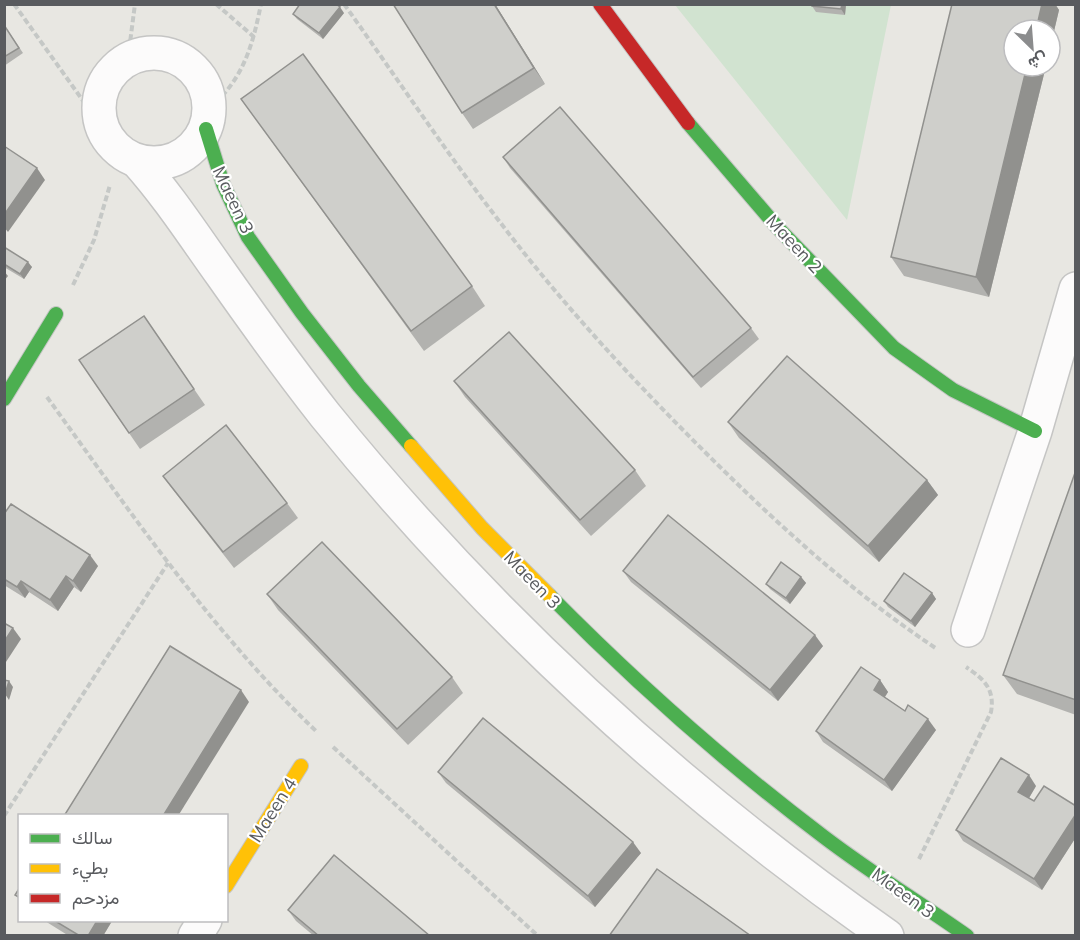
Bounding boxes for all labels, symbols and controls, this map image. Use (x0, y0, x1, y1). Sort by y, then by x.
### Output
north arrow (1002, 18, 1062, 78)
text: ش (1025, 48, 1051, 75)
street label: Maeen 3 (208, 162, 259, 237)
street label: Maeen 2 (761, 210, 827, 278)
street label: Maeen 3 (499, 546, 566, 613)
street label: Maeen 4 (244, 773, 301, 846)
legend (18, 814, 228, 922)
text: سالك (72, 826, 112, 849)
text: بطيء (72, 856, 108, 883)
street label: Maeen 3 (867, 862, 939, 923)
text: مزدحم (72, 886, 119, 910)

